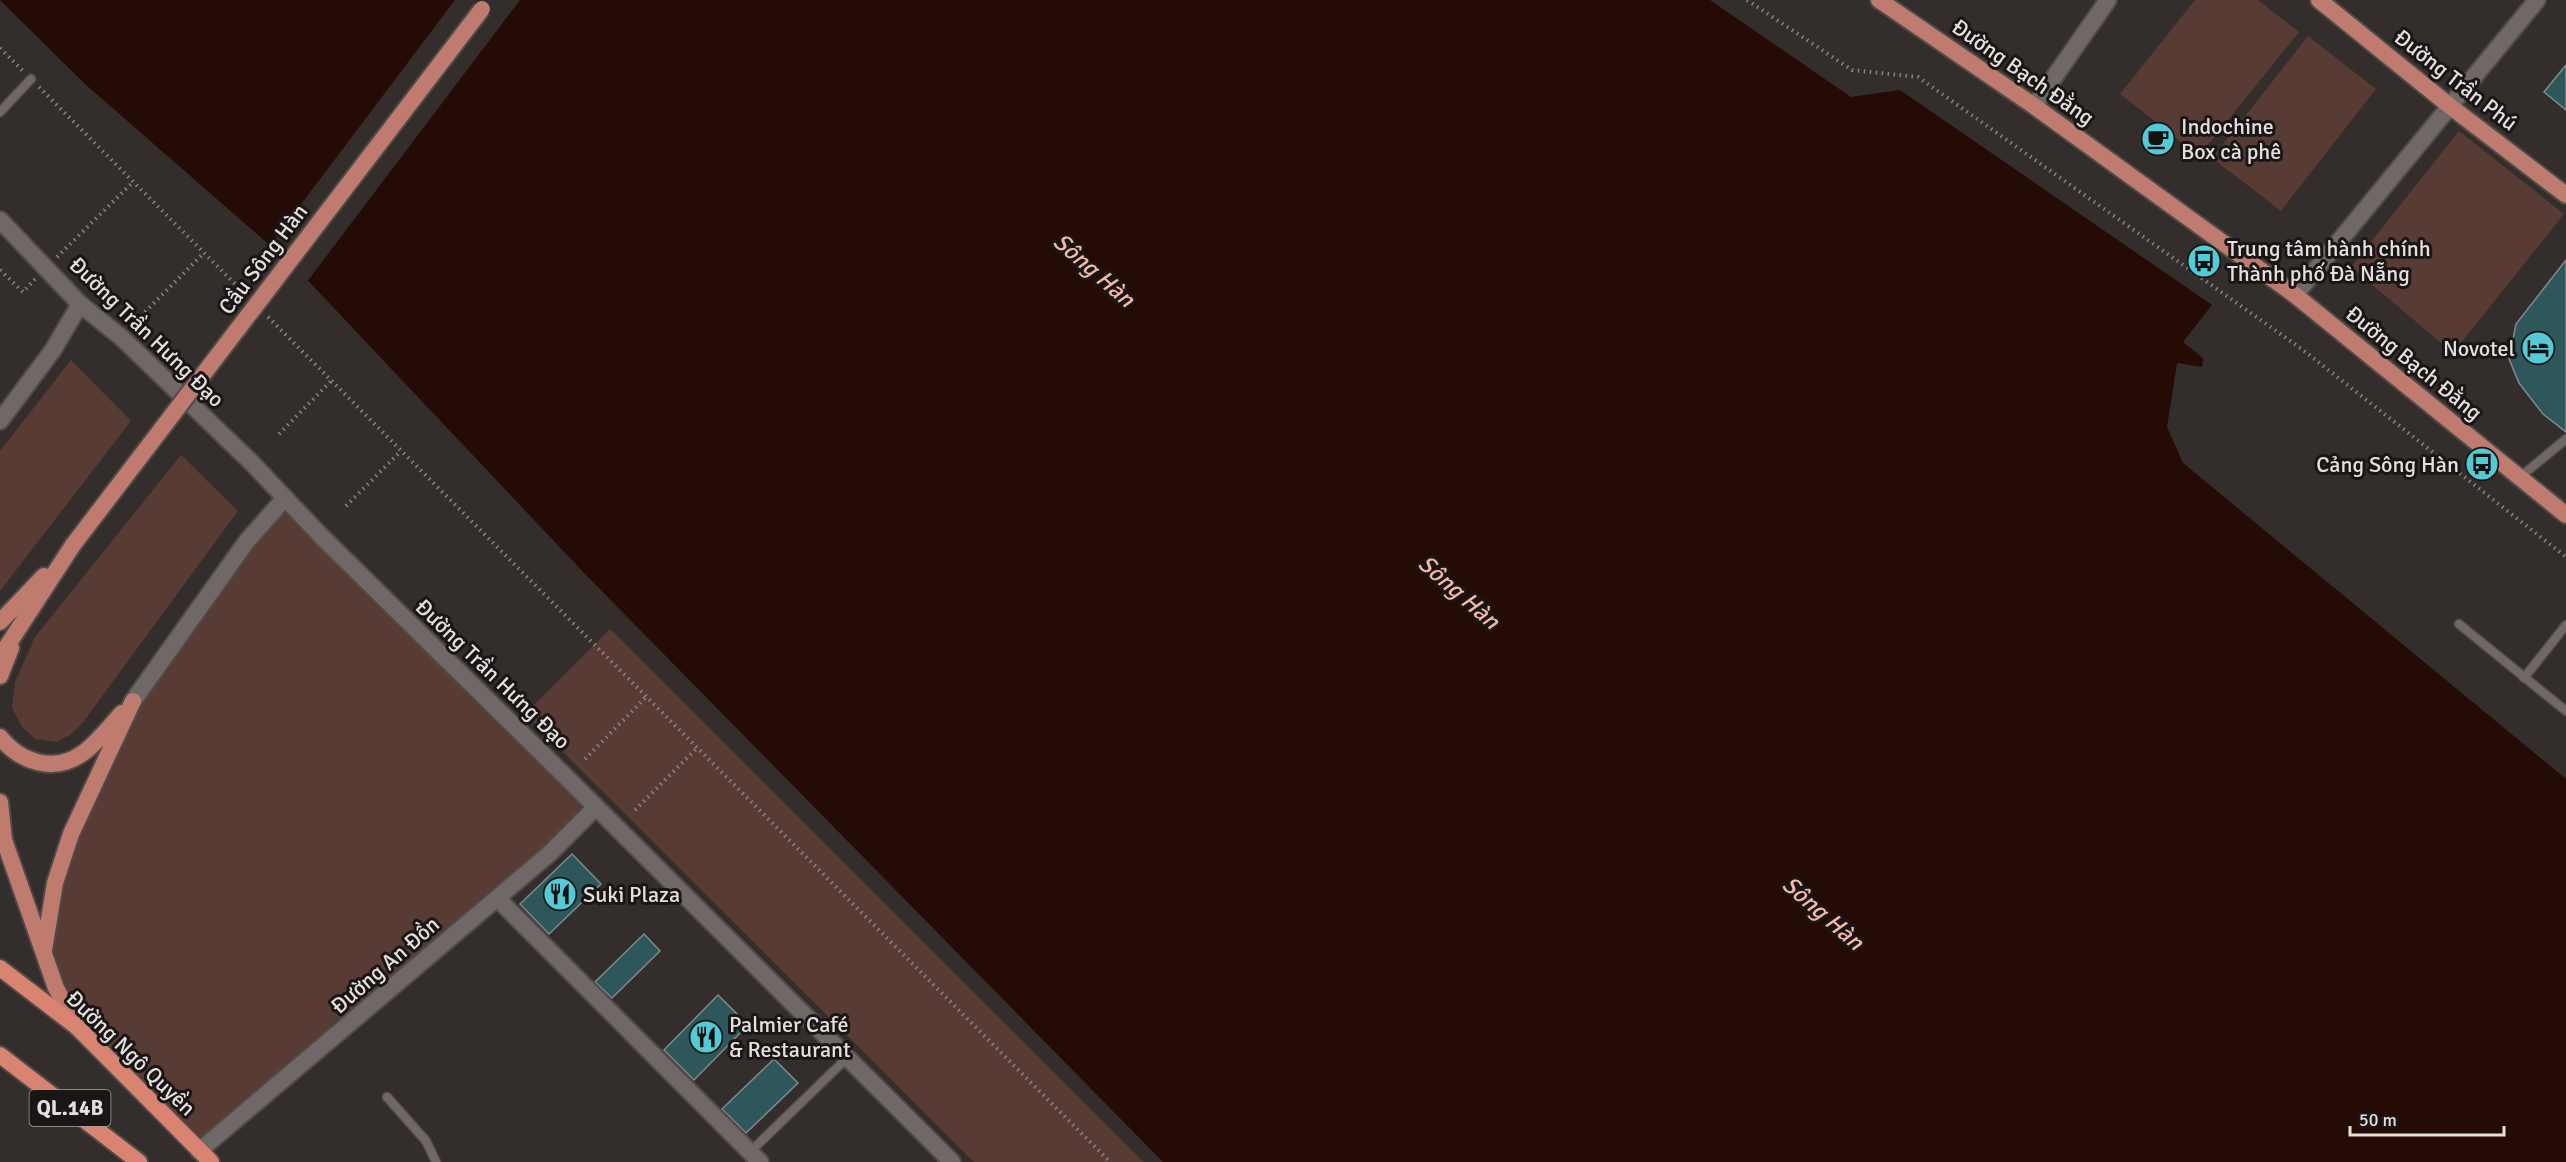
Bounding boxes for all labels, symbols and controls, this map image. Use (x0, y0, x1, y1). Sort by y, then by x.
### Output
street label: Đường Bạch Đằng (1947, 13, 2099, 131)
street label: Đường Trần Phú (2389, 24, 2523, 136)
place label: Indochine Box cà phê (2181, 113, 2281, 165)
cafe icon: Indochine Box cà phê (2140, 121, 2176, 157)
street label: Cầu Sông Hàn (213, 198, 313, 320)
water label: Sông Hàn (1047, 226, 1142, 314)
place label: Trung tâm hành chính Thành phố Đà Nẵng (2227, 235, 2431, 287)
bus stop icon: Trung tâm hành chính Thành phố Đà Nẵng (2186, 243, 2222, 279)
street label: Đường Trần Hưng Đạo (64, 251, 230, 413)
street label: Đường Bạch Đằng (2340, 300, 2488, 426)
hotel icon: Novotel (2520, 330, 2556, 366)
place label: Novotel (2443, 335, 2515, 362)
bus stop icon: Cảng Sông Hàn (2464, 446, 2500, 482)
place label: Cảng Sông Hàn (2316, 451, 2459, 478)
water label: Sông Hàn (1412, 548, 1507, 636)
street label: Đường Trần Hưng Đạo (410, 593, 576, 755)
water label: Sông Hàn (1776, 869, 1871, 957)
restaurant icon: Suki Plaza (542, 876, 578, 912)
place label: Suki Plaza (583, 881, 680, 908)
street label: Đường An Đồn (325, 911, 445, 1019)
street label: Đường Ngô Quyền (61, 985, 201, 1121)
place label: Palmier Café & Restaurant (729, 1011, 851, 1063)
restaurant icon: Palmier Café & Restaurant (688, 1019, 724, 1055)
road number: QL.14B (29, 1090, 110, 1126)
scale bar (2350, 1099, 2504, 1137)
text: 50 m (2359, 1109, 2397, 1131)

